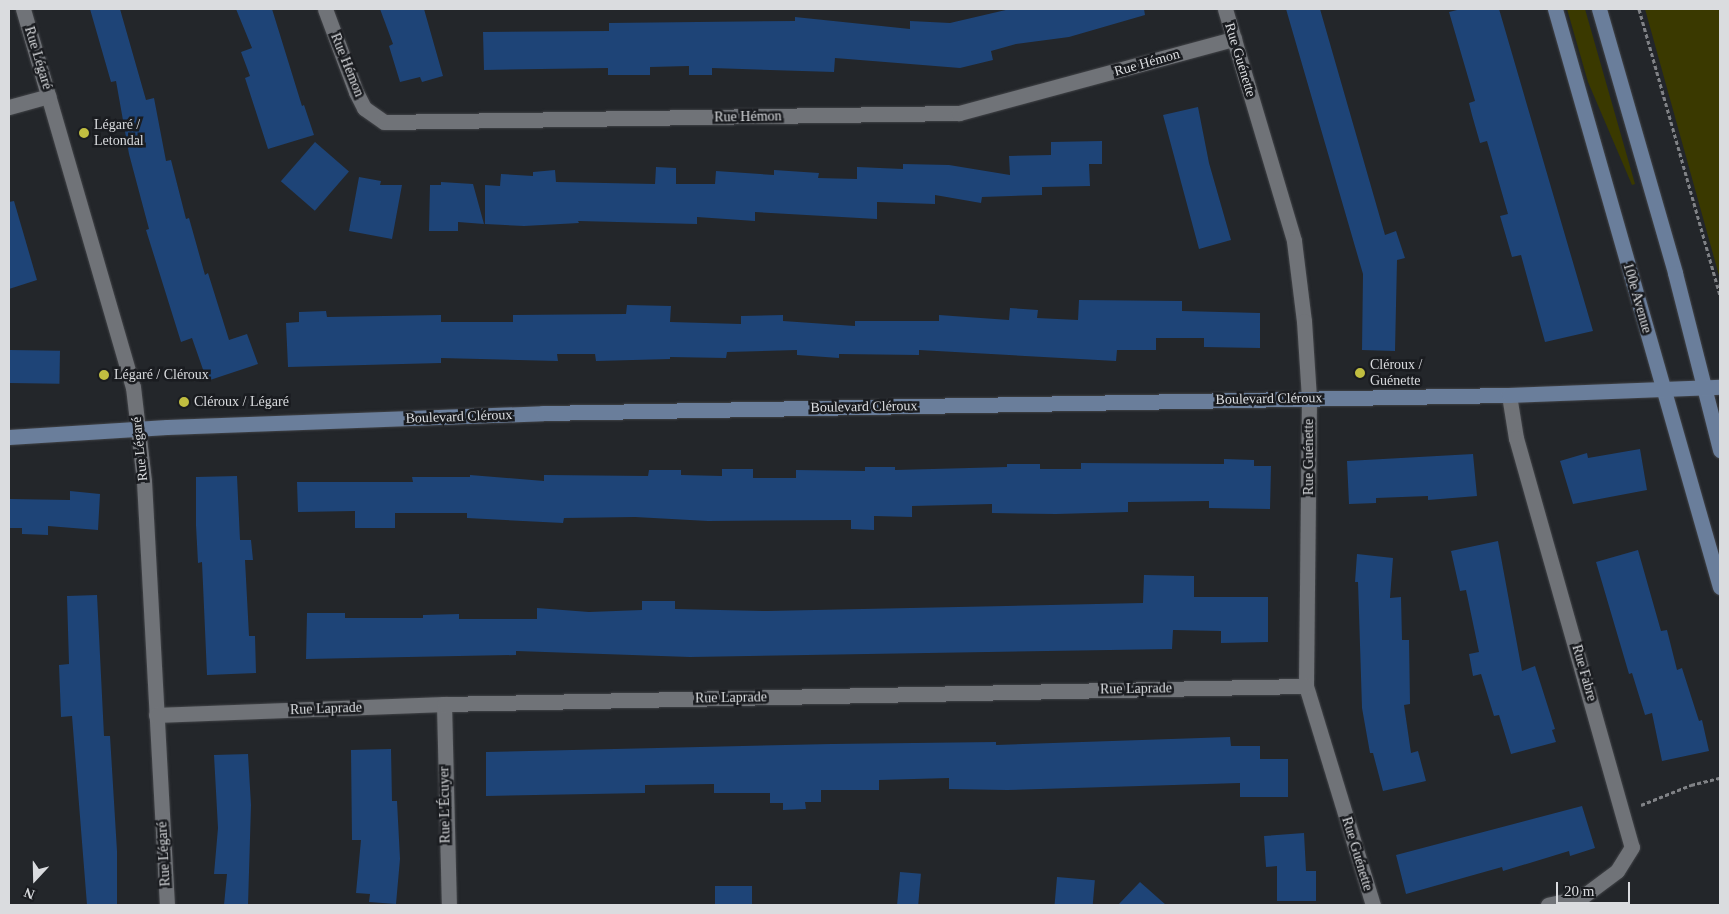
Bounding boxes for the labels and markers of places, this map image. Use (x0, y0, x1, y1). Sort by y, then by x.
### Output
place label: Légaré / Letondal (94, 117, 144, 150)
marker: Légaré / Letondal (78, 127, 90, 139)
place label: Cléroux / Guénette (1370, 357, 1422, 390)
place label: Légaré / Cléroux (114, 367, 209, 383)
marker: Cléroux / Guénette (1354, 367, 1366, 379)
marker: Légaré / Cléroux (98, 369, 110, 381)
place label: Cléroux / Légaré (194, 394, 289, 410)
marker: Cléroux / Légaré (178, 396, 190, 408)

